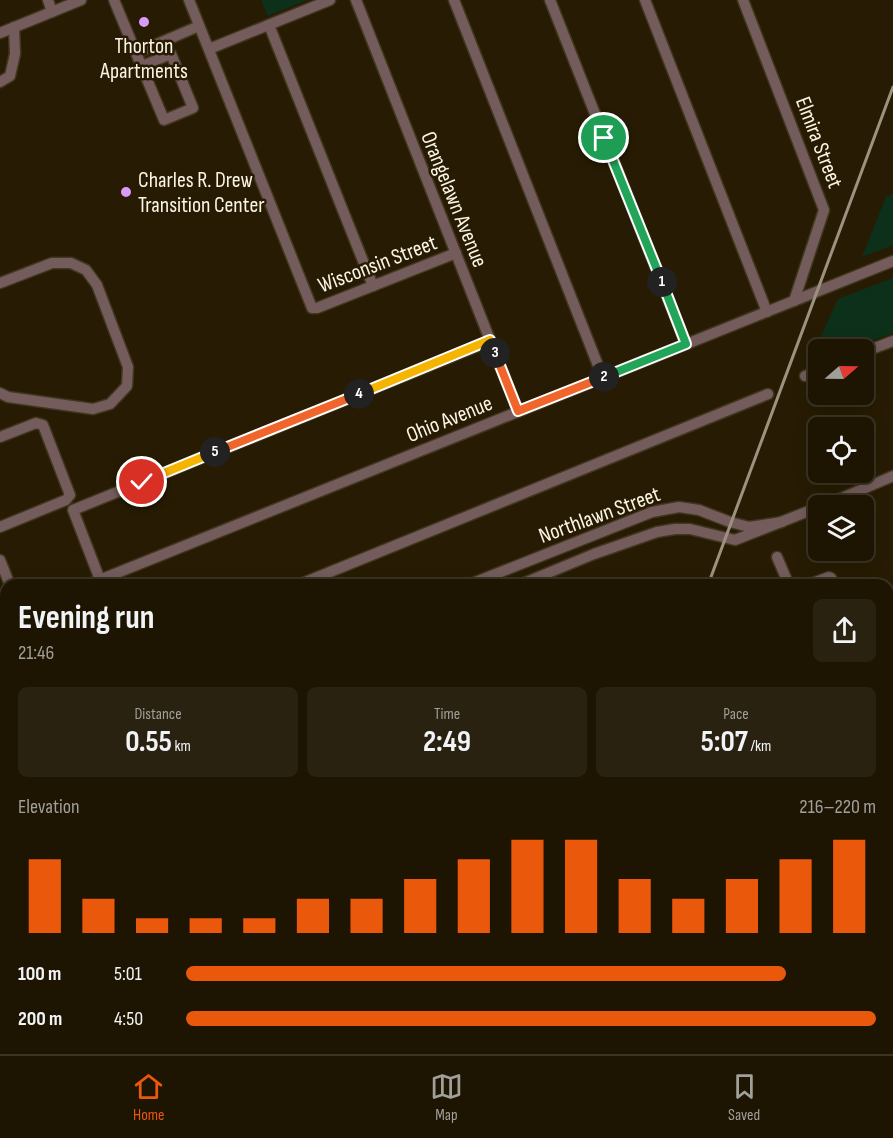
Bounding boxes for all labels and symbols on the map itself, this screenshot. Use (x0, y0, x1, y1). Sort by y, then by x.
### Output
marker: Thorton Apartments (137, 15, 151, 29)
place label: Thorton Apartments (99, 33, 188, 85)
street label: Elmira Street (789, 93, 848, 192)
pin (578, 112, 629, 163)
street label: Orangelawn Avenue (414, 128, 493, 271)
place label: Charles R. Drew Transition Center (138, 167, 265, 219)
marker: Charles R. Drew Transition Center (119, 185, 133, 199)
street label: Wisconsin Street (314, 229, 441, 299)
pin: 1 (647, 267, 677, 297)
pin: 3 (480, 338, 510, 368)
north arrow (808, 339, 874, 405)
pin: 2 (589, 362, 619, 392)
pin: 4 (344, 379, 374, 409)
street label: Ohio Avenue (402, 390, 497, 449)
pin: 5 (200, 437, 230, 467)
pin (116, 456, 167, 507)
street label: Northlawn Street (535, 481, 664, 550)

